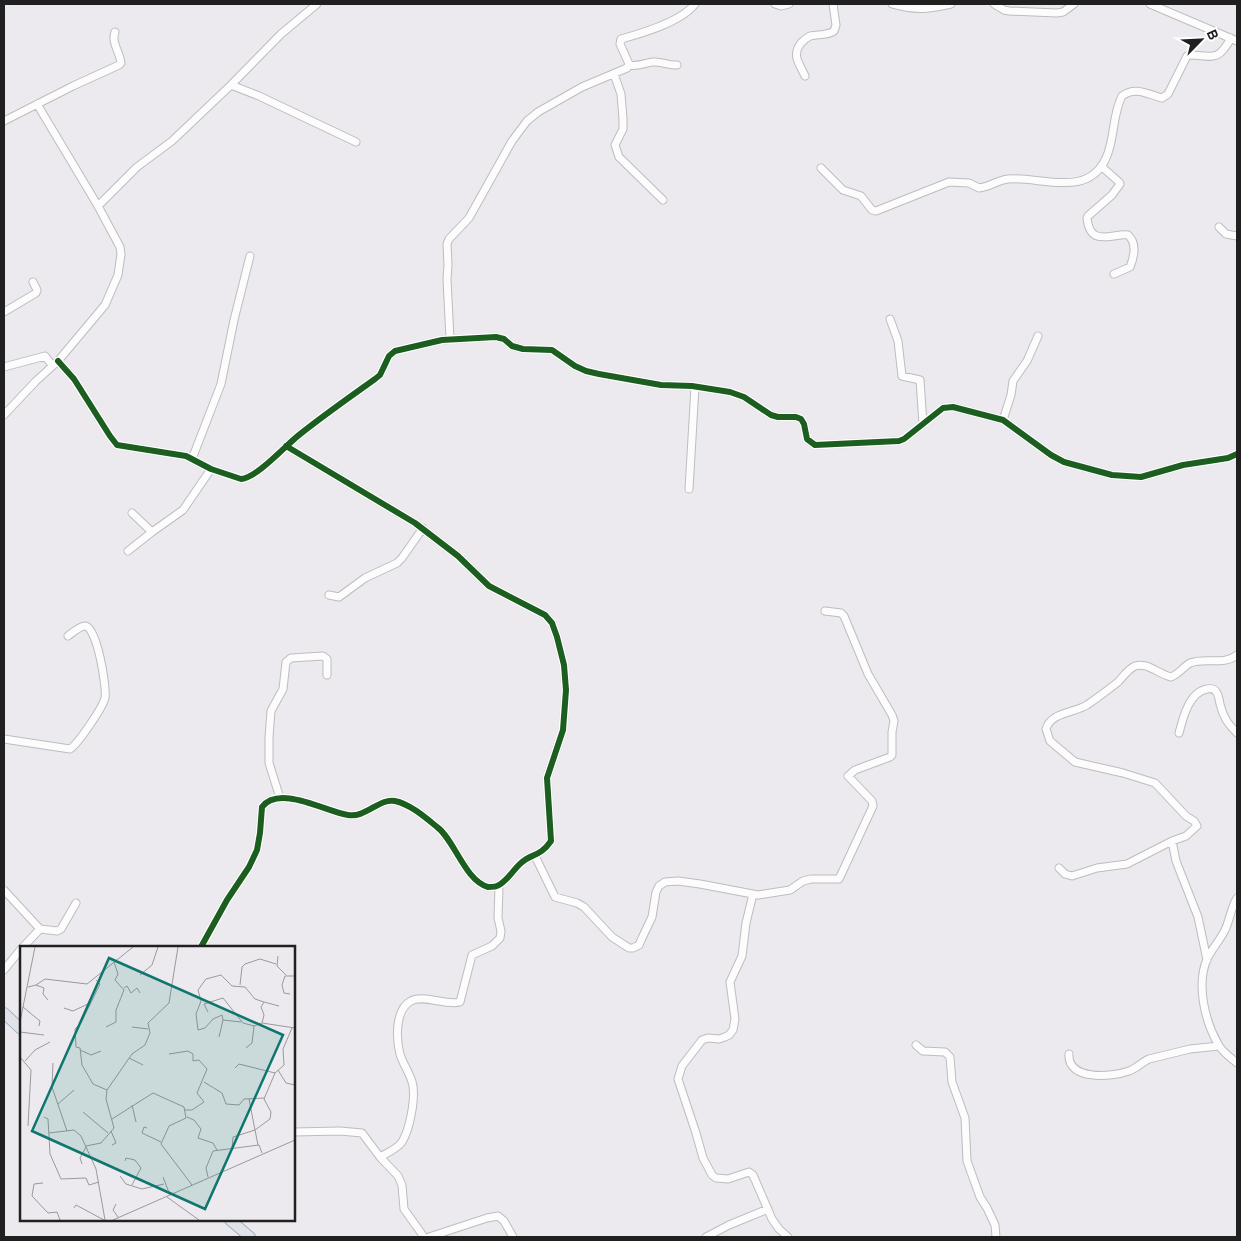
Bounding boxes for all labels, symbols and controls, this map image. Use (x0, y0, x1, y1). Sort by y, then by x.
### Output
north arrow (1176, 15, 1226, 65)
text: B (1202, 27, 1221, 43)
inset map (20, 946, 295, 1221)

